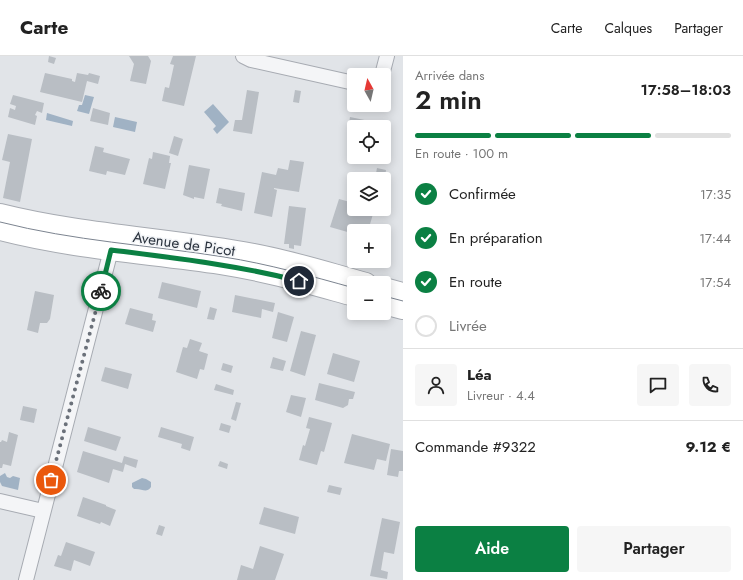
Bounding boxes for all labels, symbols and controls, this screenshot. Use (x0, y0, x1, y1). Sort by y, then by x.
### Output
text: Carte (20, 14, 68, 41)
text: Carte (551, 18, 582, 38)
text: Calques (604, 18, 652, 38)
text: Partager (674, 18, 723, 38)
text: Arrivée dans (415, 66, 484, 85)
north arrow (347, 68, 391, 112)
map controls (347, 68, 391, 320)
text: 17:58–18:03 (641, 79, 731, 101)
text: 2 min (415, 81, 482, 119)
button: locate (347, 120, 391, 164)
text: En route · 100 m (415, 144, 508, 163)
button: layers (347, 172, 391, 216)
icon: check (415, 183, 437, 205)
text: Confirmée (449, 183, 516, 205)
text: 17:35 (700, 185, 731, 204)
button: + (347, 224, 391, 268)
street label: Avenue de Picot (131, 226, 237, 262)
icon: check (415, 227, 437, 249)
text: En préparation (449, 227, 543, 249)
text: 17:44 (699, 229, 731, 248)
pin (282, 264, 316, 298)
icon: home (288, 270, 310, 292)
courier (81, 271, 121, 311)
icon: check (415, 271, 437, 293)
text: En route (449, 271, 502, 293)
text: 17:54 (700, 273, 731, 292)
button: − (347, 276, 391, 320)
icon: bike (90, 280, 112, 302)
text: Livrée (449, 315, 487, 337)
button: person (415, 364, 457, 406)
text: Léa (467, 364, 492, 386)
button: chat (637, 364, 679, 406)
button: phone (689, 364, 731, 406)
text: Livreur · 4.4 (467, 386, 535, 405)
text: Commande #9322 (415, 436, 536, 458)
text: 9.12 € (685, 436, 731, 458)
pin (34, 463, 68, 497)
icon: bag (40, 469, 62, 491)
button: Aide (415, 526, 569, 572)
button: Partager (577, 526, 731, 572)

